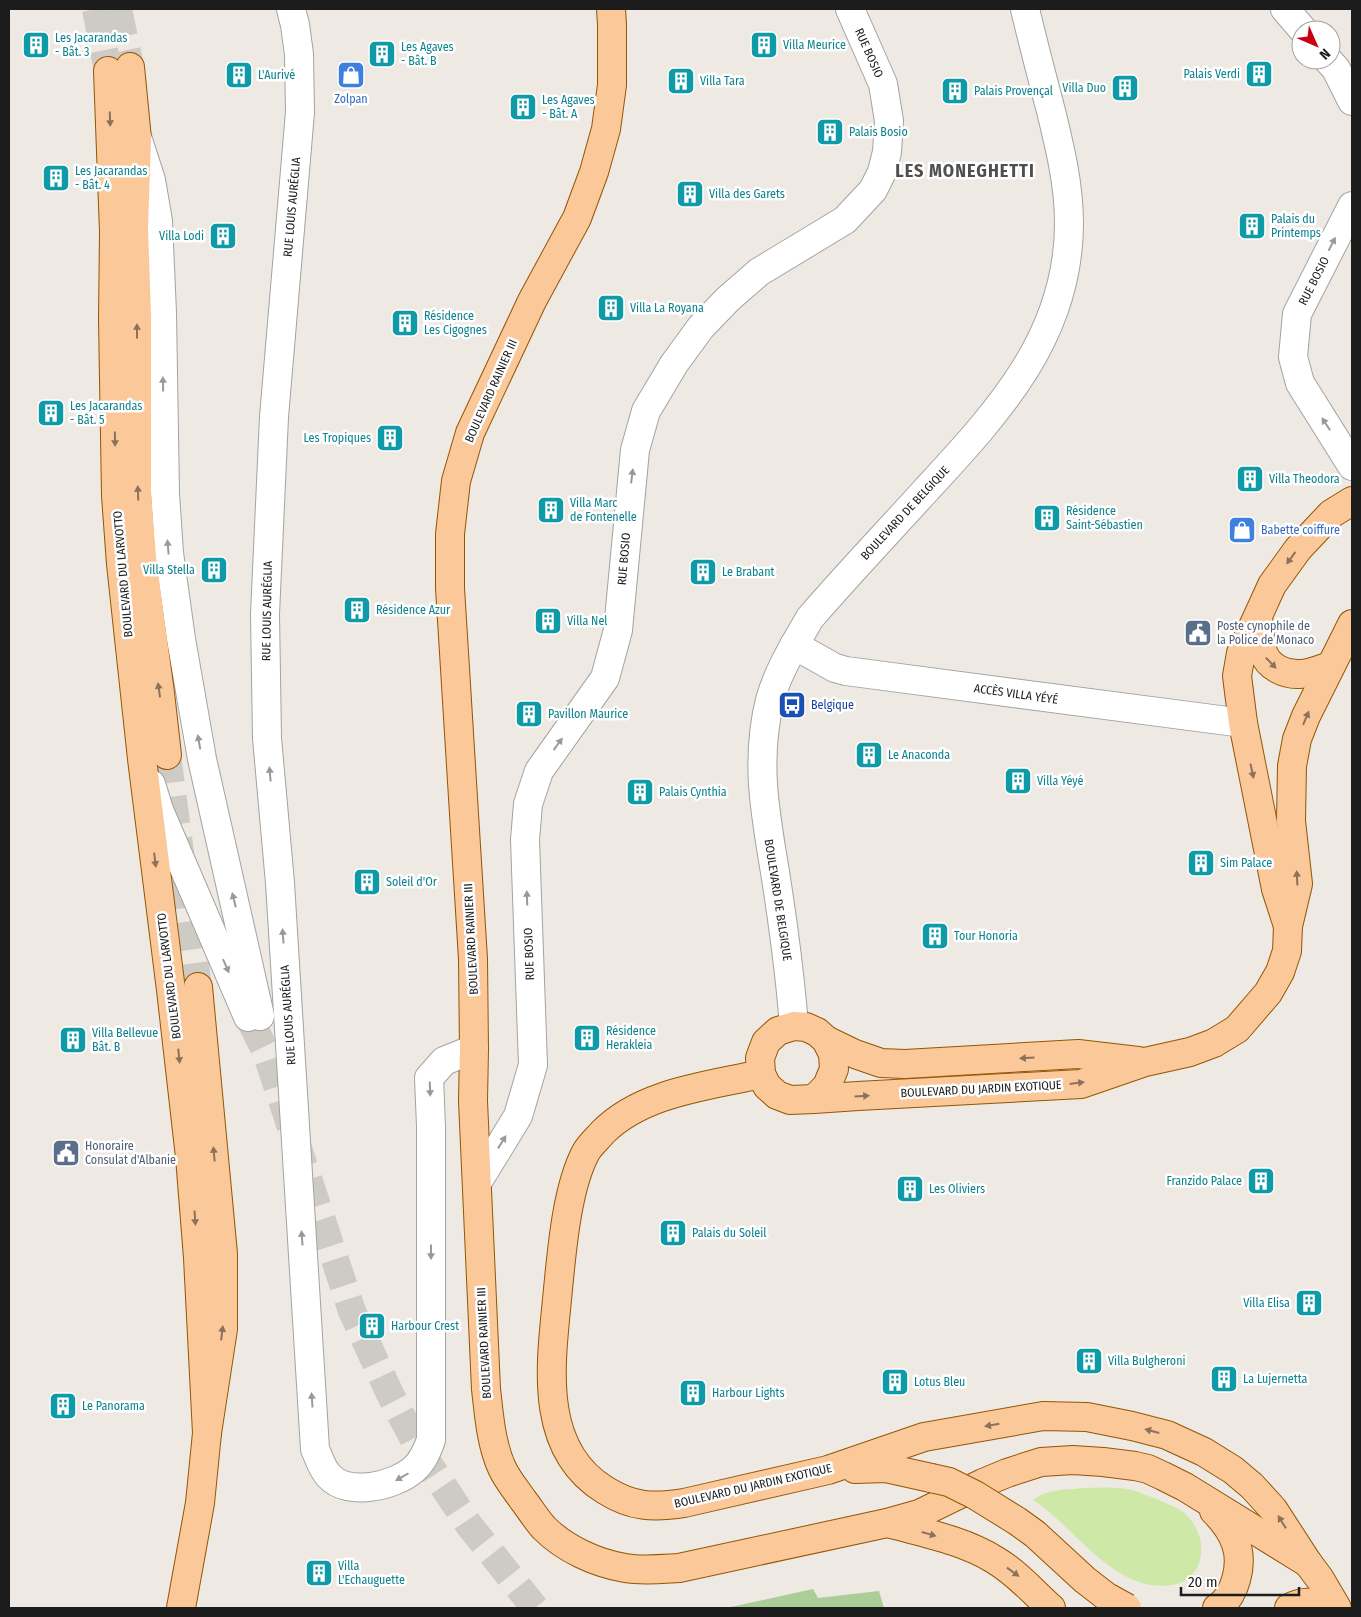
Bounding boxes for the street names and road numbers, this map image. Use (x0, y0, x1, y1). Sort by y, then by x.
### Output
street label: RUE BOSIO (852, 26, 886, 80)
street label: RUE LOUIS AURÉGLIA (280, 156, 303, 258)
street label: RUE BOSIO (1296, 254, 1332, 308)
street label: BOULEVARD RAINIER III (462, 337, 520, 445)
street label: BOULEVARD DE BELGIQUE (858, 463, 952, 563)
street label: BOULEVARD DU LARVOTTO (110, 510, 136, 638)
street label: RUE BOSIO (615, 532, 633, 586)
street label: RUE LOUIS AURÉGLIA (258, 560, 275, 661)
street label: ACCÈS VILLA YÉYÉ (973, 680, 1059, 707)
street label: BOULEVARD DE BELGIQUE (761, 838, 795, 962)
street label: BOULEVARD RAINIER III (461, 883, 481, 995)
street label: BOULEVARD DU LARVOTTO (154, 912, 184, 1040)
street label: RUE BOSIO (521, 927, 537, 981)
street label: RUE LOUIS AURÉGLIA (276, 964, 298, 1066)
street label: BOULEVARD DU JARDIN EXOTIQUE (900, 1078, 1062, 1100)
street label: BOULEVARD RAINIER III (474, 1287, 494, 1399)
street label: BOULEVARD DU JARDIN EXOTIQUE (673, 1461, 833, 1511)

